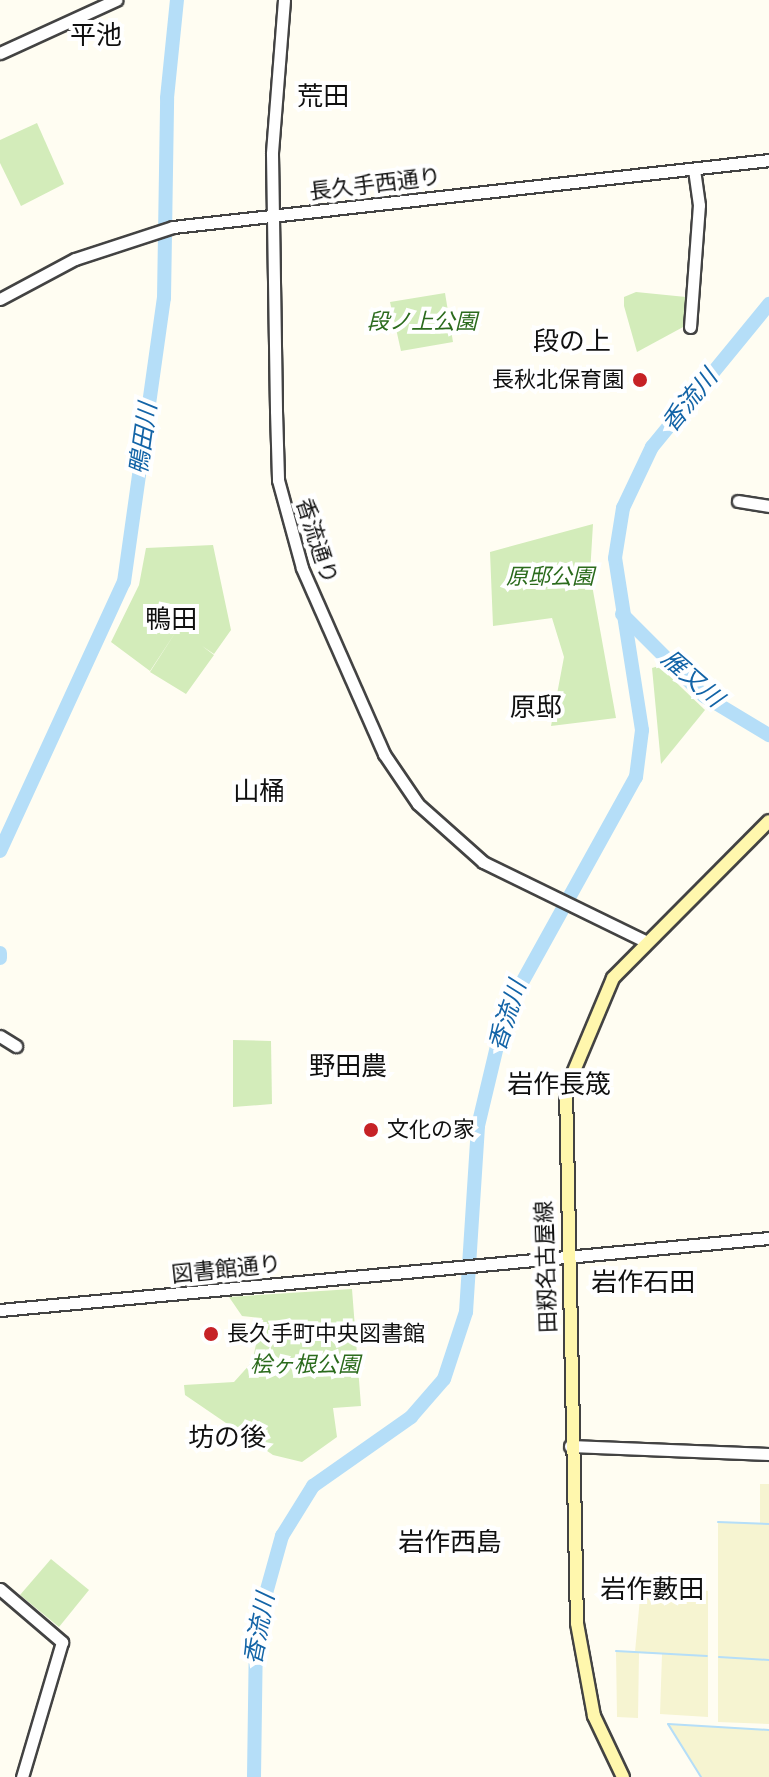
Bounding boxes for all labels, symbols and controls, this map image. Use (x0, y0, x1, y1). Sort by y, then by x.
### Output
district label: 平池 (70, 20, 122, 52)
district label: 荒田 (297, 81, 349, 113)
street label: 長久手西通り (308, 163, 442, 205)
park label: 段ノ上公園 (367, 309, 477, 335)
district label: 段の上 (533, 326, 611, 358)
water label: 香流川 (656, 364, 724, 438)
place label: 長秋北保育園 (492, 367, 624, 393)
marker: 長秋北保育園 (631, 371, 649, 389)
water label: 鴨田川 (125, 401, 163, 477)
street label: 香流通り (291, 495, 343, 587)
park label: 原邸公園 (506, 564, 594, 590)
district label: 鴨田 (145, 604, 197, 636)
water label: 雁又川 (655, 645, 729, 713)
district label: 原邸 (510, 692, 562, 724)
district label: 山桶 (233, 776, 285, 808)
water label: 香流川 (483, 977, 533, 1055)
district label: 野田農 (309, 1051, 387, 1083)
district label: 岩作長筬 (507, 1069, 611, 1101)
place label: 文化の家 (387, 1117, 475, 1143)
marker: 文化の家 (362, 1121, 380, 1139)
street label: 田籾名古屋線 (531, 1201, 561, 1333)
street label: 図書館通り (170, 1250, 282, 1288)
district label: 岩作石田 (591, 1267, 695, 1299)
place label: 長久手町中央図書館 (227, 1321, 425, 1347)
marker: 長久手町中央図書館 (202, 1325, 220, 1343)
park label: 桧ヶ根公園 (250, 1352, 360, 1378)
district label: 坊の後 (188, 1422, 266, 1454)
district label: 岩作西島 (398, 1527, 502, 1559)
district label: 岩作藪田 (600, 1574, 704, 1606)
water label: 香流川 (239, 1591, 281, 1667)

